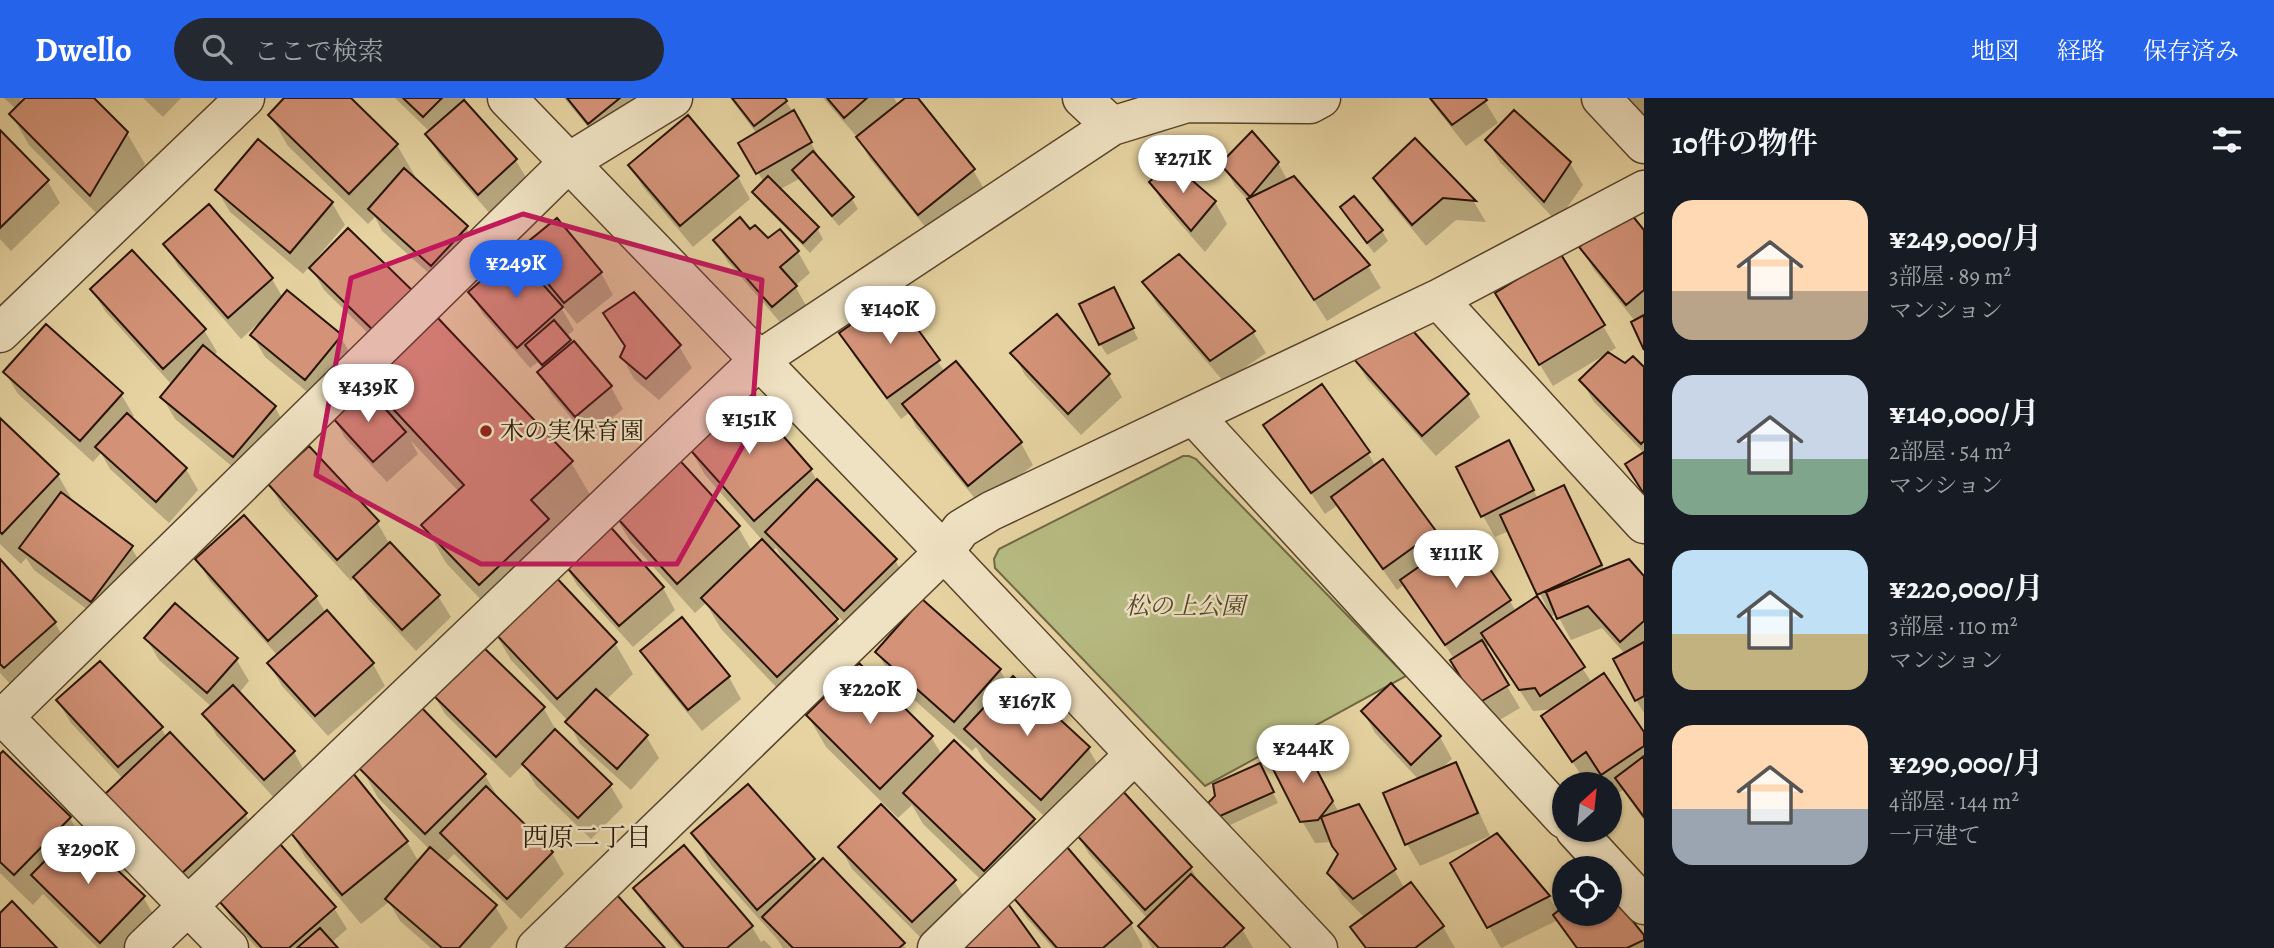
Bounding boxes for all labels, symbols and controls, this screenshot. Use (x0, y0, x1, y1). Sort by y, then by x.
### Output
search box (174, 18, 664, 81)
text: Dwello (35, 27, 132, 72)
icon: search (198, 30, 236, 68)
text: ここで検索 (254, 34, 384, 69)
text: 地図 (1971, 35, 2019, 67)
text: 経路 (2057, 35, 2105, 67)
text: 保存済み (2143, 35, 2239, 67)
icon: filters (2208, 121, 2246, 159)
text: 10件の物件 (1672, 123, 1818, 163)
pin: ¥271K (1134, 136, 1232, 195)
text: ¥271K (1154, 142, 1212, 173)
text: ¥249,000/月 (1889, 218, 2042, 258)
icon: home (1728, 228, 1812, 312)
pin: ¥249K (467, 240, 565, 300)
text: ¥249K (486, 247, 546, 278)
text: 3部屋 · 89 m² (1889, 261, 2011, 292)
pin: ¥140K (841, 286, 939, 346)
text: ¥140K (861, 293, 919, 324)
text: マンション (1889, 295, 2003, 326)
pin: ¥439K (319, 364, 417, 424)
text: ¥439K (338, 371, 398, 402)
text: ¥140,000/月 (1889, 393, 2039, 433)
pin: ¥151K (700, 396, 798, 456)
text: ¥151K (722, 403, 776, 434)
icon: home (1728, 403, 1812, 487)
place label: 木の実保育園 (500, 415, 644, 447)
marker: 木の実保育園 (478, 423, 494, 439)
text: 2部屋 · 54 m² (1889, 436, 2011, 467)
text: マンション (1889, 470, 2003, 501)
pin: ¥111K (1407, 531, 1505, 590)
text: ¥111K (1429, 537, 1483, 568)
text: ¥220,000/月 (1889, 568, 2044, 608)
icon: home (1728, 578, 1812, 662)
park label: 松の上公園 (1125, 590, 1249, 622)
text: 3部屋 · 110 m² (1889, 611, 2017, 642)
text: マンション (1889, 645, 2003, 676)
pin: ¥220K (821, 666, 919, 726)
text: ¥220K (839, 673, 901, 704)
pin: ¥167K (978, 678, 1076, 738)
text: ¥167K (998, 685, 1056, 716)
pin: ¥244K (1254, 726, 1352, 785)
text: ¥244K (1272, 732, 1334, 763)
text: ¥290,000/月 (1889, 743, 2043, 783)
icon: home (1728, 753, 1812, 837)
north arrow (1552, 772, 1622, 842)
map controls (1552, 772, 1622, 926)
text: 4部屋 · 144 m² (1889, 786, 2019, 817)
district label: 西原二丁目 (522, 820, 652, 855)
text: 一戸建て (1889, 820, 1981, 851)
pin: ¥290K (39, 826, 137, 886)
text: ¥290K (57, 833, 119, 864)
button: locate (1552, 856, 1622, 926)

